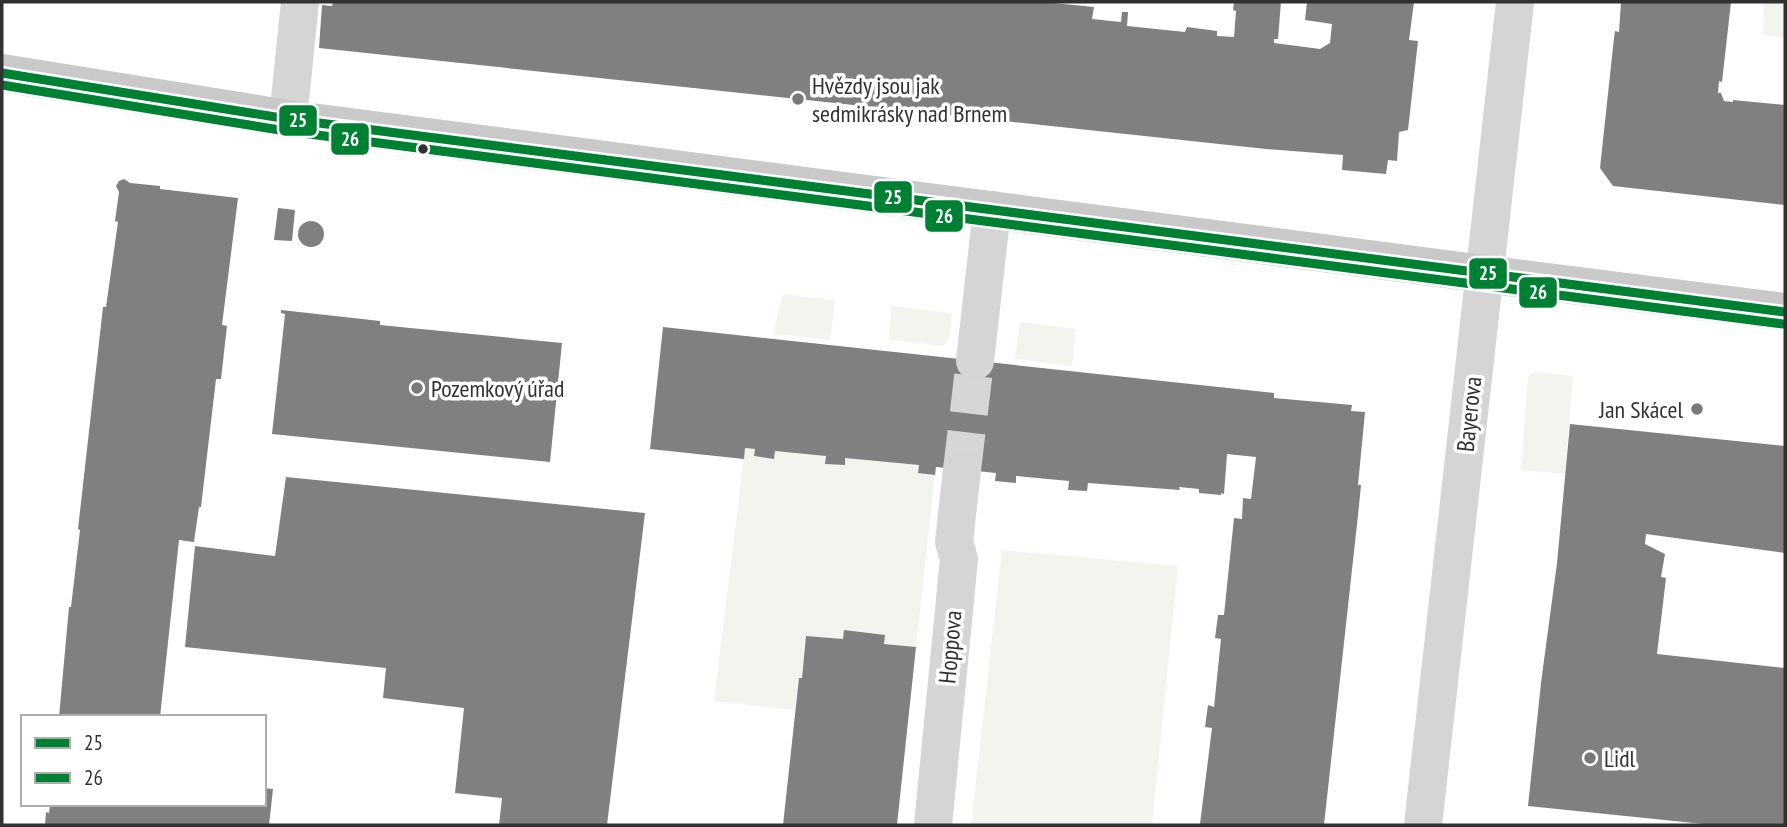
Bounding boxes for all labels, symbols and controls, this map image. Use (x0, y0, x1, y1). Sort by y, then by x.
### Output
place label: Hvězdy jsou jak sedmikrásky nad Brnem (812, 70, 1007, 129)
marker: Hvězdy jsou jak sedmikrásky nad Brnem (790, 91, 806, 107)
line badge: 25 (278, 104, 318, 137)
text: 25 (289, 108, 307, 132)
line badge: 26 (330, 122, 370, 156)
text: 26 (341, 127, 359, 151)
unlabelled marker (416, 142, 430, 156)
line badge: 25 (873, 180, 913, 214)
text: 25 (884, 185, 902, 209)
line badge: 26 (924, 199, 964, 233)
text: 26 (935, 204, 953, 228)
line badge: 25 (1468, 257, 1508, 290)
text: 25 (1479, 261, 1497, 285)
line badge: 26 (1518, 276, 1558, 309)
text: 26 (1529, 280, 1547, 304)
place label: Pozemkový úřad (431, 373, 564, 404)
street label: Bayerova (1450, 375, 1488, 453)
marker: Pozemkový úřad (409, 380, 425, 396)
place label: Jan Skácel (1598, 394, 1683, 425)
marker: Jan Skácel (1689, 401, 1705, 417)
street label: Hoppova (931, 609, 969, 685)
legend (21, 715, 266, 806)
text: 25 (84, 729, 103, 756)
place label: Lidl (1604, 743, 1636, 774)
marker: Lidl (1582, 750, 1598, 766)
text: 26 (84, 764, 103, 791)

